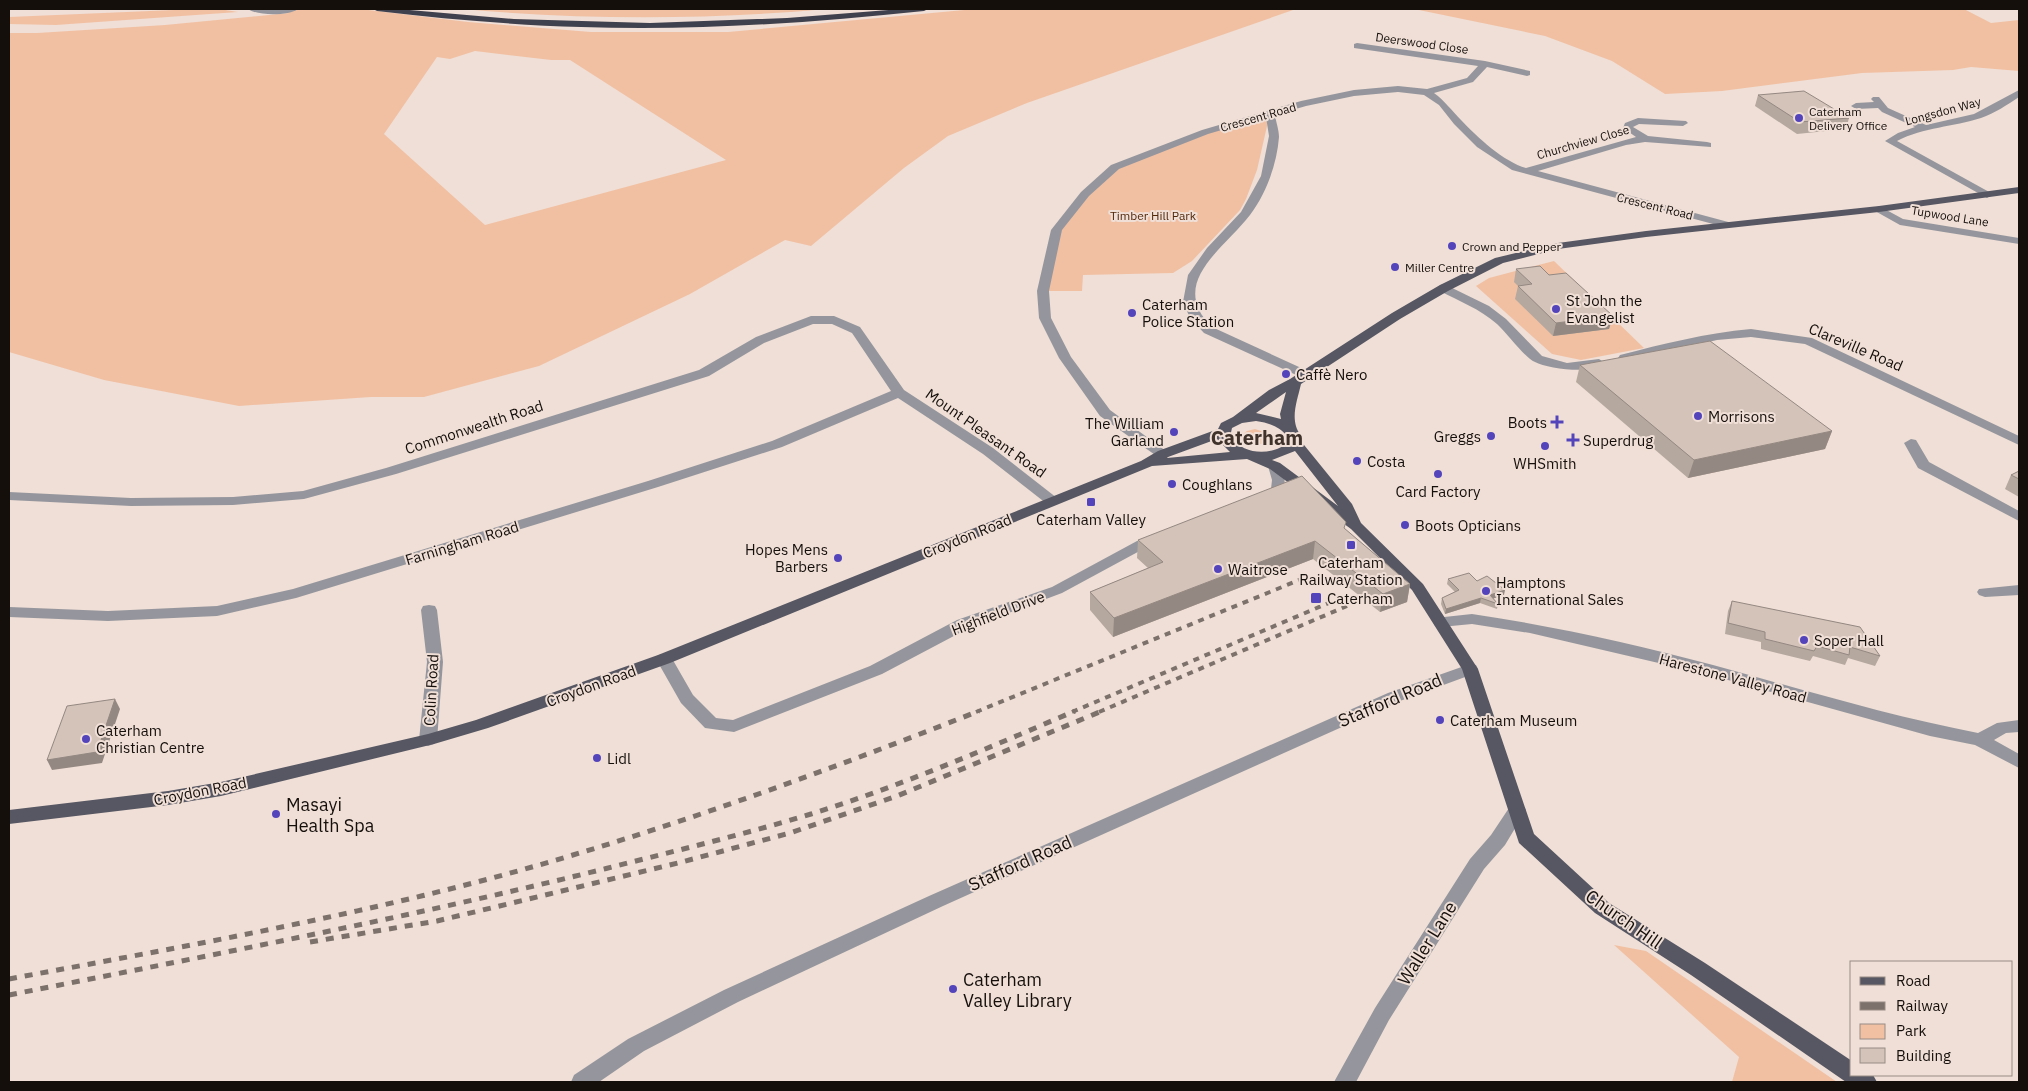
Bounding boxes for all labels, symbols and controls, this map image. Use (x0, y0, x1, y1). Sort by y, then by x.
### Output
street label: Deerswood Close (1375, 29, 1470, 57)
street label: Longsdon Way (1903, 94, 1983, 128)
street label: Crescent Road (1218, 99, 1298, 135)
place label: Caterham Delivery Office (1809, 104, 1888, 133)
marker: Caterham Delivery Office (1793, 112, 1805, 124)
street label: Churchview Close (1535, 122, 1631, 162)
street label: Crescent Road (1615, 189, 1695, 223)
street label: Tupwood Lane (1910, 202, 1990, 230)
park label: Timber Hill Park (1110, 208, 1197, 223)
place label: Crown and Pepper (1462, 239, 1561, 254)
marker: Crown and Pepper (1446, 240, 1458, 252)
place label: Miller Centre (1405, 260, 1474, 275)
marker: Miller Centre (1389, 261, 1401, 273)
place label: St John the Evangelist (1566, 291, 1642, 327)
place label: Caterham Police Station (1142, 295, 1234, 331)
marker: St John the Evangelist (1550, 303, 1562, 315)
marker: Caterham Police Station (1126, 307, 1138, 319)
street label: Clareville Road (1806, 319, 1906, 375)
place label: Caffè Nero (1296, 365, 1367, 384)
marker: Caffè Nero (1280, 368, 1292, 380)
street label: Mount Pleasant Road (922, 384, 1050, 482)
street label: Commonwealth Road (402, 396, 546, 458)
place label: Morrisons (1708, 407, 1775, 426)
marker: Morrisons (1692, 410, 1704, 422)
place label: Boots (1508, 413, 1547, 432)
place label: The William Garland (1085, 414, 1164, 450)
marker: Boots (1551, 416, 1563, 428)
district label: Caterham (1211, 424, 1303, 451)
marker: The William Garland (1168, 426, 1180, 438)
place label: Greggs (1434, 427, 1481, 446)
marker: Greggs (1485, 430, 1497, 442)
place label: Superdrug (1583, 431, 1653, 450)
marker: Superdrug (1567, 434, 1579, 446)
marker: WHSmith (1539, 440, 1551, 452)
place label: Costa (1367, 452, 1405, 471)
place label: WHSmith (1513, 454, 1577, 473)
marker: Costa (1351, 455, 1363, 467)
marker: Card Factory (1432, 468, 1444, 480)
place label: Coughlans (1182, 475, 1253, 494)
marker: Coughlans (1166, 478, 1178, 490)
place label: Card Factory (1395, 482, 1481, 501)
marker: Caterham Valley (1085, 496, 1097, 508)
street label: Croydon Road (920, 510, 1014, 562)
place label: Caterham Valley (1036, 510, 1146, 529)
place label: Boots Opticians (1415, 516, 1521, 535)
street label: Farningham Road (403, 517, 521, 569)
marker: Boots Opticians (1399, 519, 1411, 531)
marker: Caterham Railway Station (1345, 539, 1357, 551)
place label: Hopes Mens Barbers (745, 540, 828, 576)
marker: Hopes Mens Barbers (832, 552, 844, 564)
place label: Caterham Railway Station (1299, 553, 1403, 589)
place label: Waitrose (1228, 560, 1288, 579)
marker: Waitrose (1212, 563, 1224, 575)
place label: Hamptons International Sales (1496, 573, 1624, 609)
marker: Hamptons International Sales (1480, 585, 1492, 597)
street label: Highfield Drive (949, 586, 1047, 640)
place label: Caterham (1327, 589, 1393, 608)
marker: Caterham (1309, 591, 1323, 605)
place label: Soper Hall (1814, 631, 1884, 650)
marker: Soper Hall (1798, 634, 1810, 646)
street label: Harestone Valley Road (1657, 649, 1809, 707)
street label: Colin Road (420, 654, 442, 726)
street label: Croydon Road (544, 661, 638, 711)
street label: Stafford Road (1335, 668, 1445, 732)
place label: Caterham Museum (1450, 711, 1577, 730)
marker: Caterham Museum (1434, 714, 1446, 726)
place label: Caterham Christian Centre (96, 721, 204, 757)
marker: Caterham Christian Centre (80, 733, 92, 745)
place label: Lidl (607, 749, 631, 768)
marker: Lidl (591, 752, 603, 764)
street label: Croydon Road (152, 773, 248, 809)
place label: Masayi Health Spa (286, 793, 375, 837)
marker: Masayi Health Spa (270, 808, 282, 820)
street label: Stafford Road (965, 830, 1075, 896)
street label: Church Hill (1581, 884, 1667, 954)
street label: Waller Lane (1392, 897, 1462, 989)
legend (1850, 961, 2013, 1076)
place label: Caterham Valley Library (963, 968, 1072, 1012)
text: Road (1896, 971, 1931, 990)
marker: Caterham Valley Library (947, 983, 959, 995)
text: Railway (1896, 996, 1949, 1015)
text: Park (1896, 1021, 1926, 1040)
text: Building (1896, 1046, 1951, 1065)

